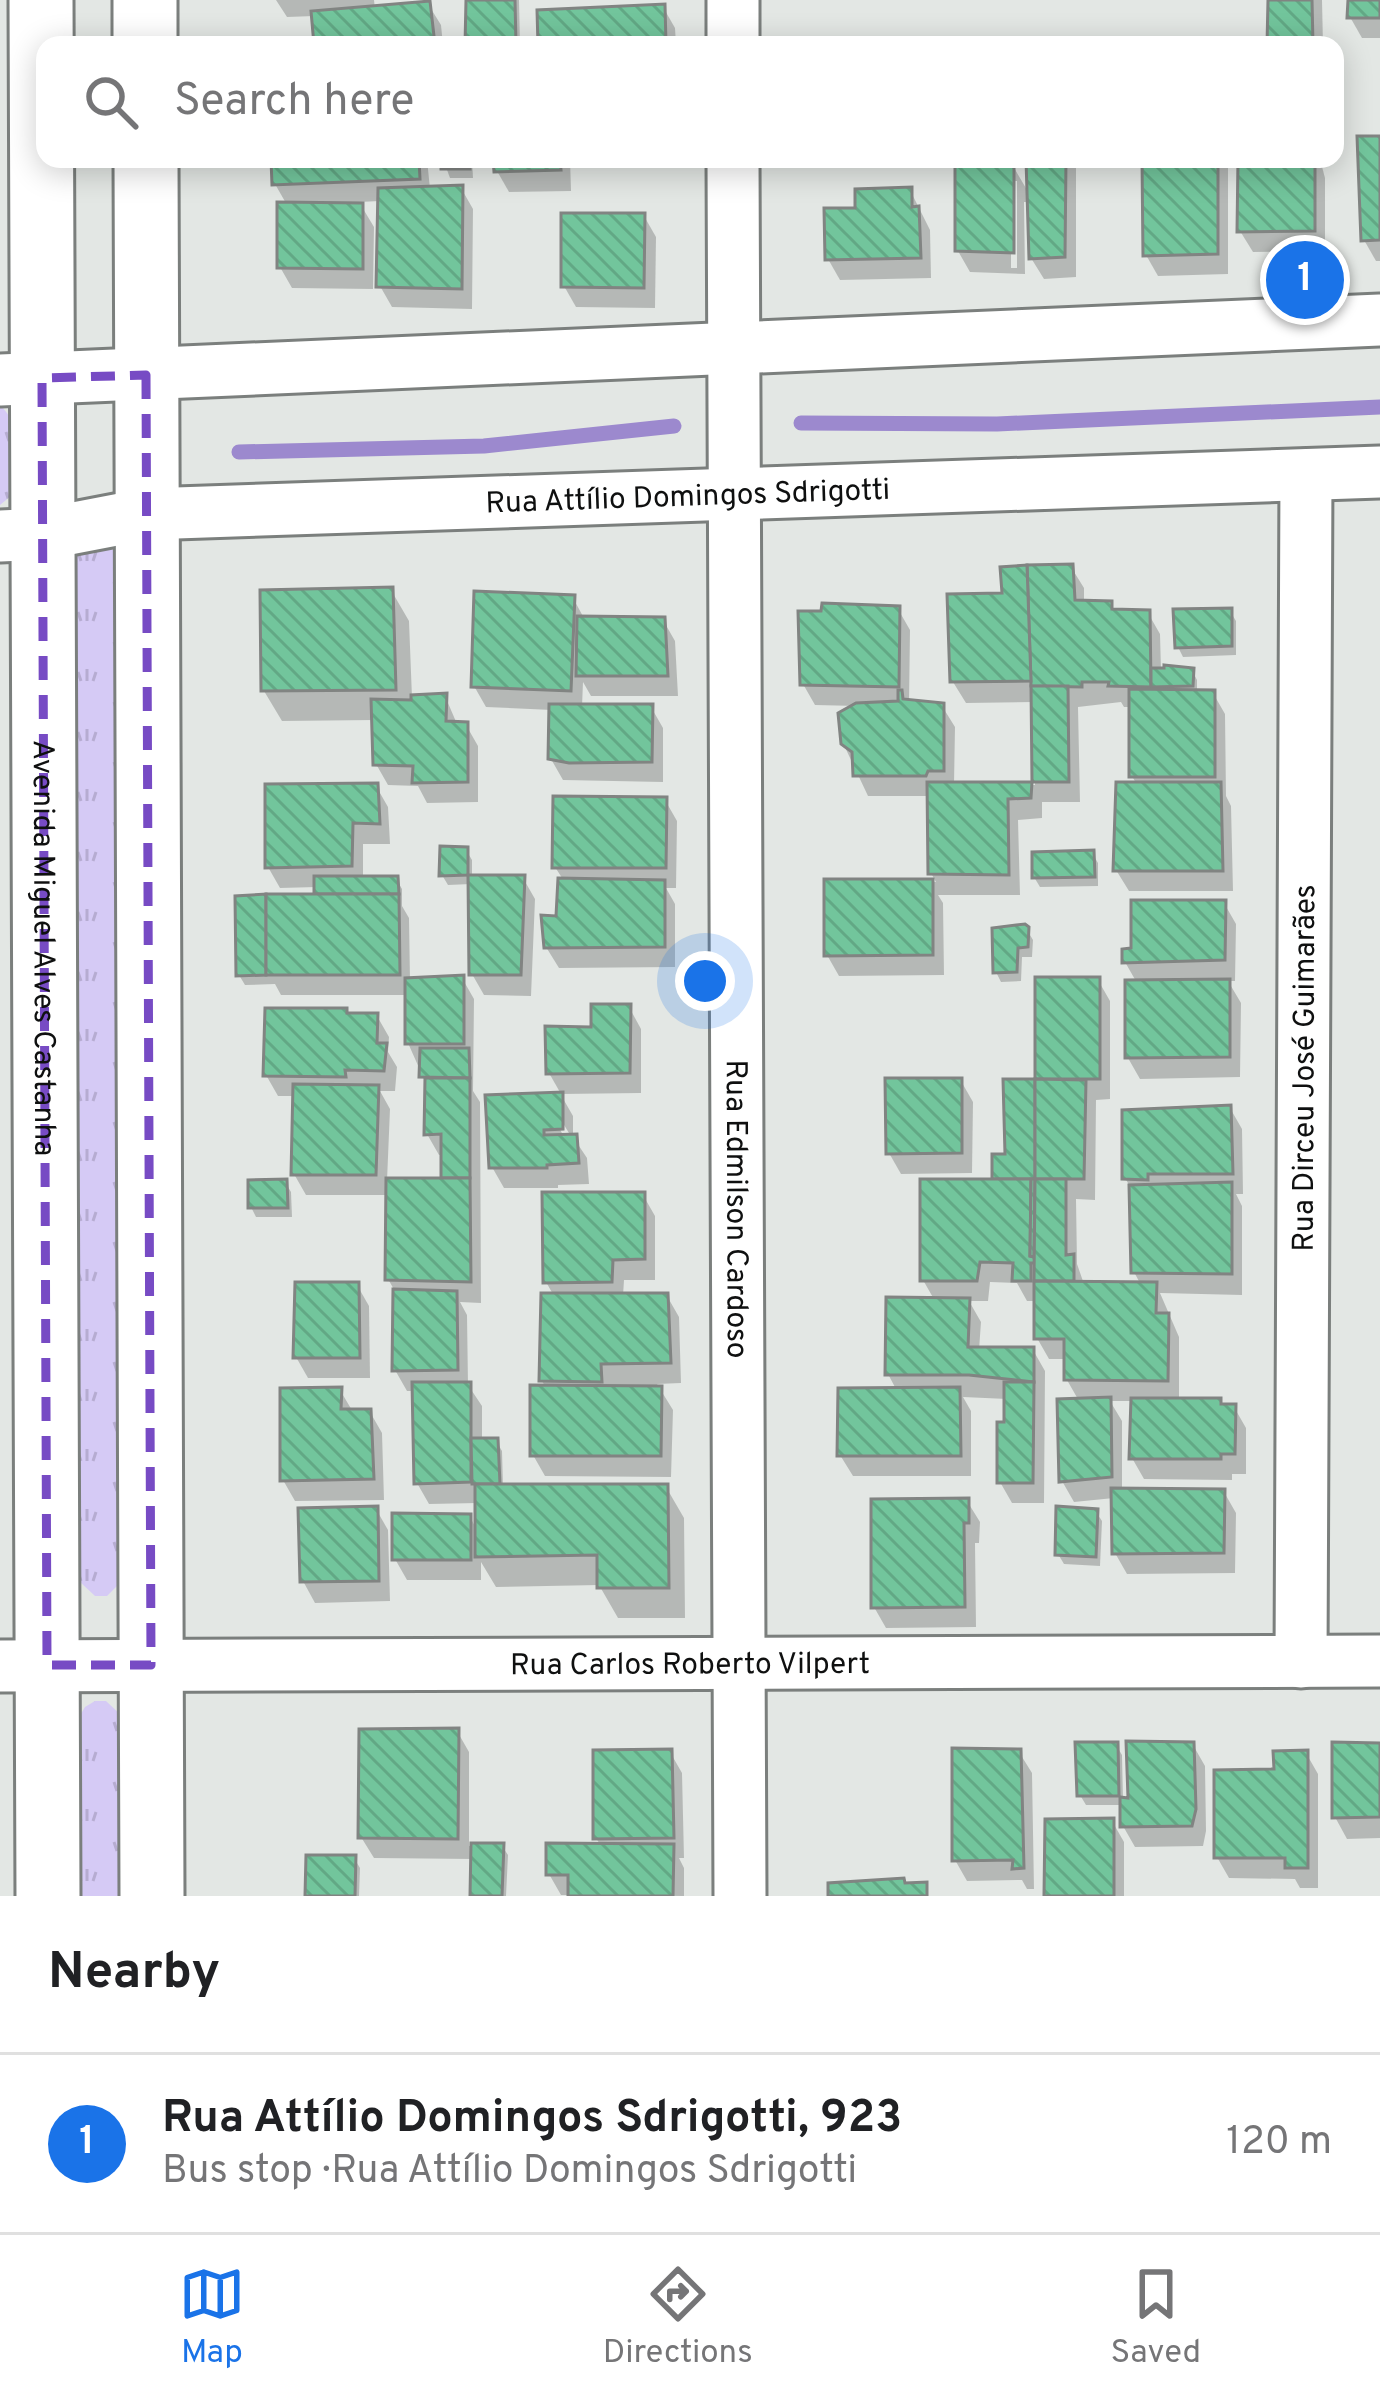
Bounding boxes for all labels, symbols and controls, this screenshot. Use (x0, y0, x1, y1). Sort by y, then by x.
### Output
search box (36, 36, 1344, 168)
icon: search (78, 69, 144, 135)
text: Search here (174, 74, 414, 131)
pin: 1 (1266, 235, 1344, 325)
street label: Rua Attílio Domingos Sdrigotti (485, 473, 891, 523)
street label: Avenida Miguel Alves Castanha (23, 740, 61, 1156)
street label: Rua Dirceu José Guimarães (1287, 884, 1325, 1252)
your location (675, 951, 735, 1011)
street label: Rua Edmilson Cardoso (716, 1059, 754, 1359)
street label: Rua Carlos Roberto Vilpert (510, 1647, 870, 1685)
text: Nearby (48, 1942, 220, 2007)
text: Rua Attílio Domingos Sdrigotti, 923 (162, 2091, 902, 2148)
text: 1 (79, 2119, 95, 2168)
text: 120 m (1226, 2119, 1332, 2168)
text: Bus stop · Rua Attílio Domingos Sdrigotti (162, 2148, 857, 2197)
tab: Map (179, 2261, 245, 2375)
tab: Directions (603, 2261, 753, 2375)
tab: Saved (1110, 2261, 1201, 2375)

